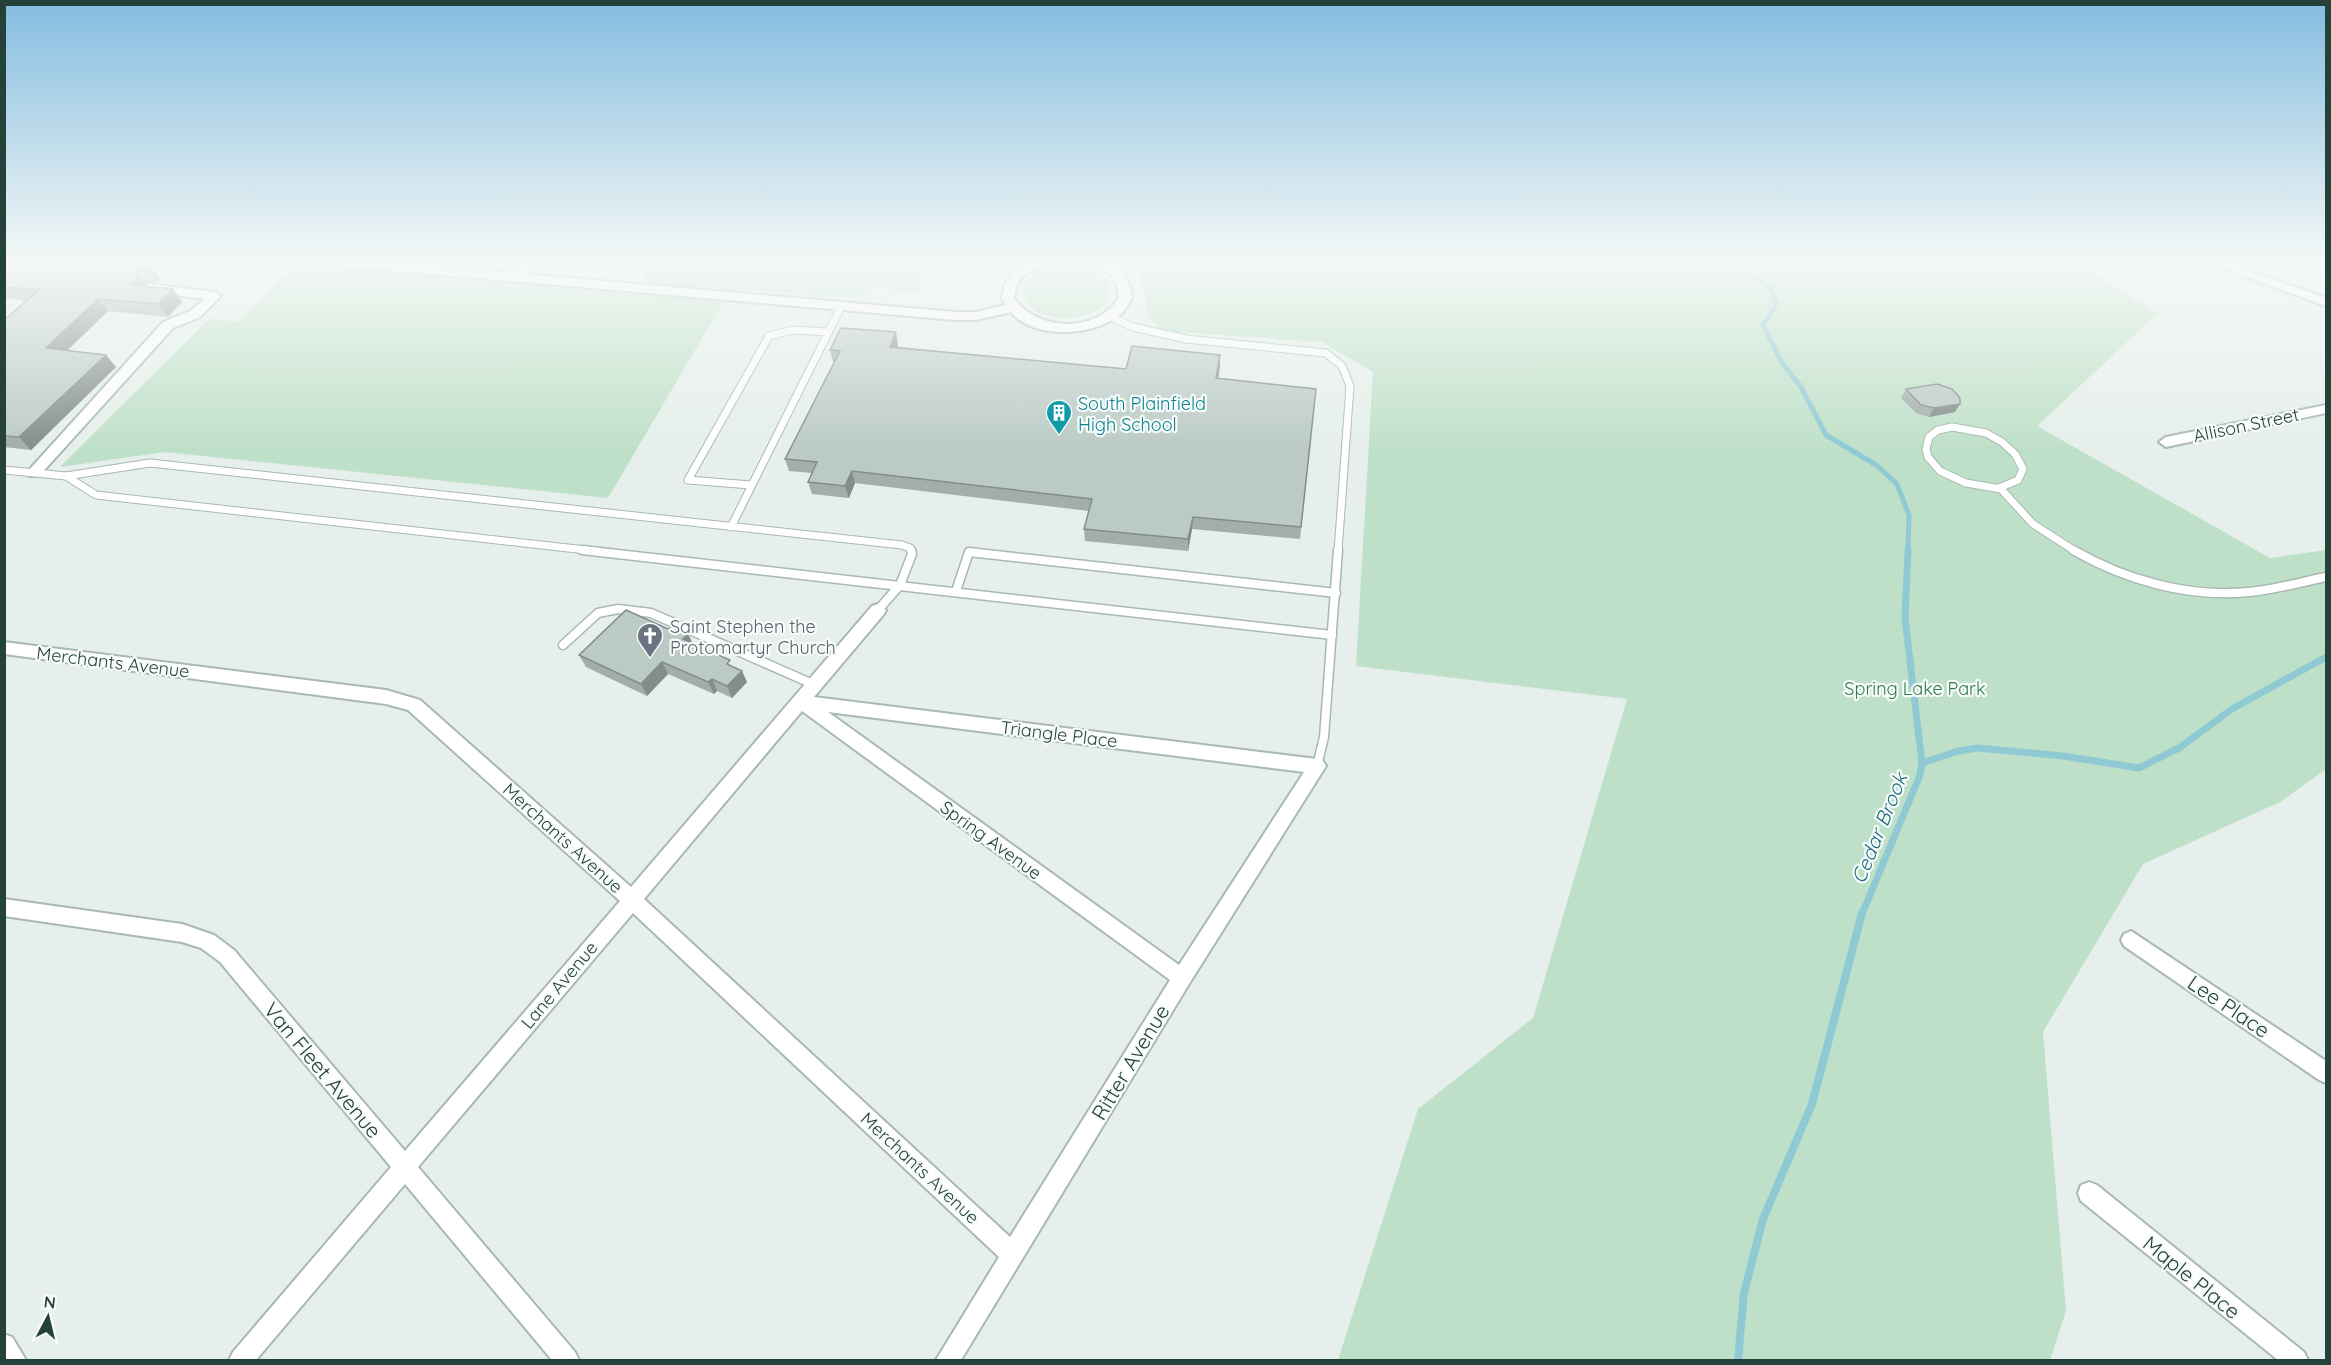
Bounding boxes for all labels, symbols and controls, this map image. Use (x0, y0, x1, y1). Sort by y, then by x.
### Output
place label: South Plainfield High School (1078, 392, 1206, 436)
building icon: South Plainfield High School (1044, 398, 1074, 436)
street label: Allison Street (2191, 403, 2301, 447)
place label: Saint Stephen the Protomartyr Church (670, 615, 836, 659)
church icon: Saint Stephen the Protomartyr Church (635, 621, 665, 659)
street label: Merchants Avenue (35, 641, 191, 683)
park label: Spring Lake Park (1844, 677, 1986, 700)
street label: Triangle Place (999, 715, 1119, 753)
water label: Cedar Brook (1846, 767, 1913, 887)
street label: Merchants Avenue (498, 778, 628, 898)
street label: Spring Avenue (936, 795, 1046, 885)
street label: Lane Avenue (516, 936, 602, 1034)
street label: Lee Place (2183, 969, 2275, 1043)
street label: Van Fleet Avenue (259, 997, 387, 1143)
street label: Ritter Avenue (1085, 1000, 1175, 1124)
street label: Merchants Avenue (856, 1107, 984, 1229)
street label: Maple Place (2138, 1230, 2246, 1324)
north arrow (18, 1287, 78, 1347)
text: N (43, 1291, 57, 1313)

